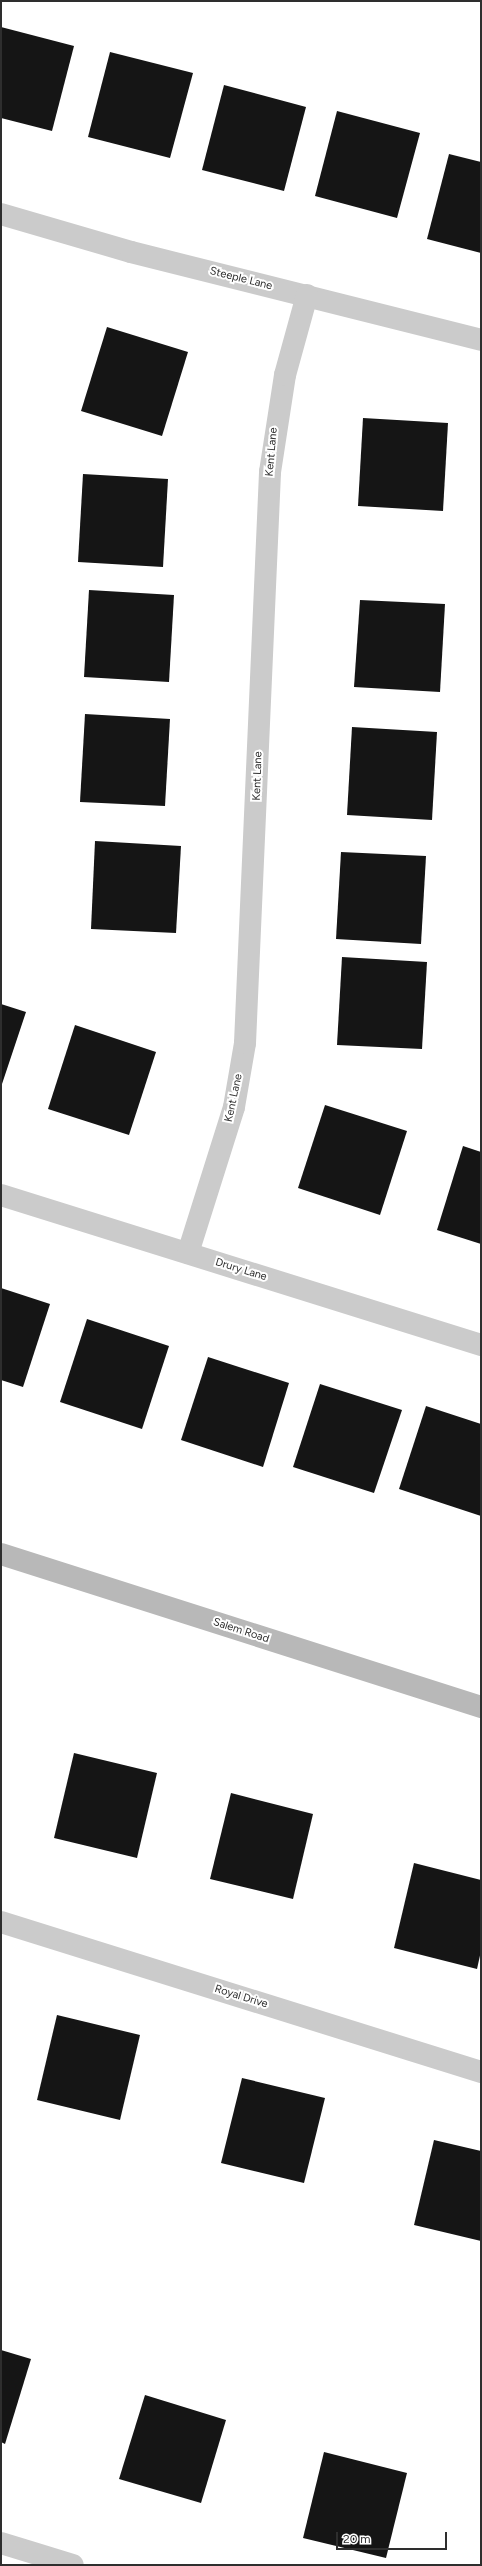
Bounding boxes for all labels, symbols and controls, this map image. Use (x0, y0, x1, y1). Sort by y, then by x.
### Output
street label: Steeple Lane (208, 265, 274, 293)
street label: Kent Lane (263, 427, 281, 477)
street label: Kent Lane (251, 751, 265, 801)
street label: Kent Lane (222, 1073, 246, 1123)
street label: Drury Lane (214, 1256, 268, 1284)
street label: Salem Road (211, 1616, 271, 1646)
street label: Royal Drive (213, 1983, 269, 2011)
scale bar (338, 2524, 449, 2550)
text: 20 m (343, 2532, 371, 2546)

